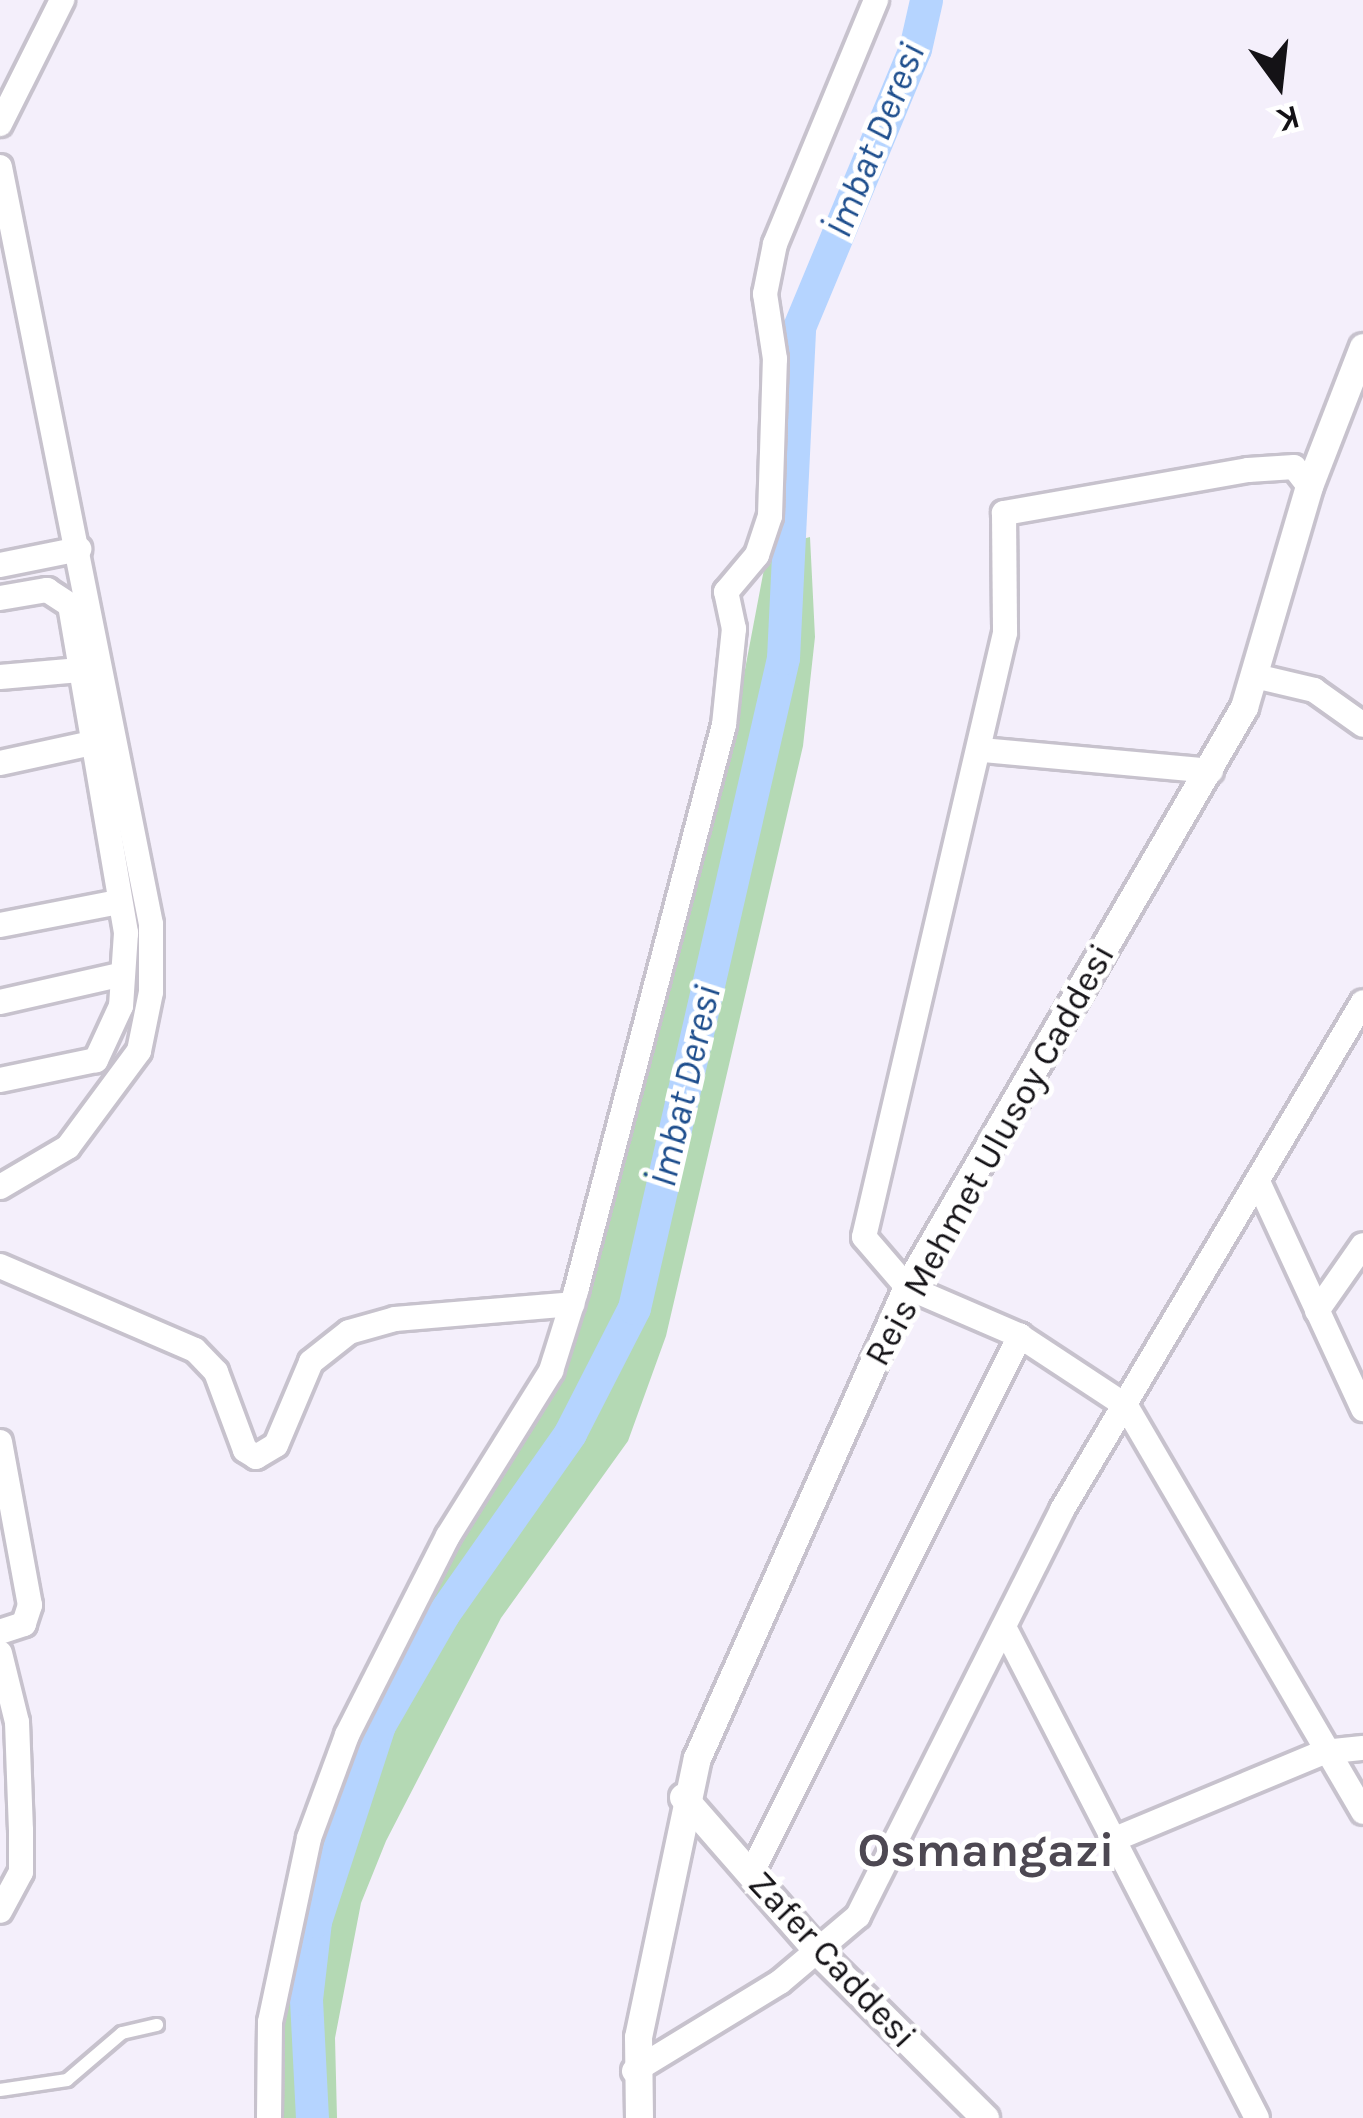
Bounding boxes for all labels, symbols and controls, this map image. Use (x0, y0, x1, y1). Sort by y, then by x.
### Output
north arrow (1219, 24, 1339, 144)
water label: İmbat Deresi (815, 36, 935, 244)
text: K (1273, 98, 1304, 140)
street label: Reis Mehmet Ulusoy Caddesi (856, 937, 1124, 1373)
water label: İmbat Deresi (639, 980, 731, 1192)
district label: Osmangazi (857, 1822, 1115, 1880)
street label: Zafer Caddesi (739, 1863, 925, 2057)

